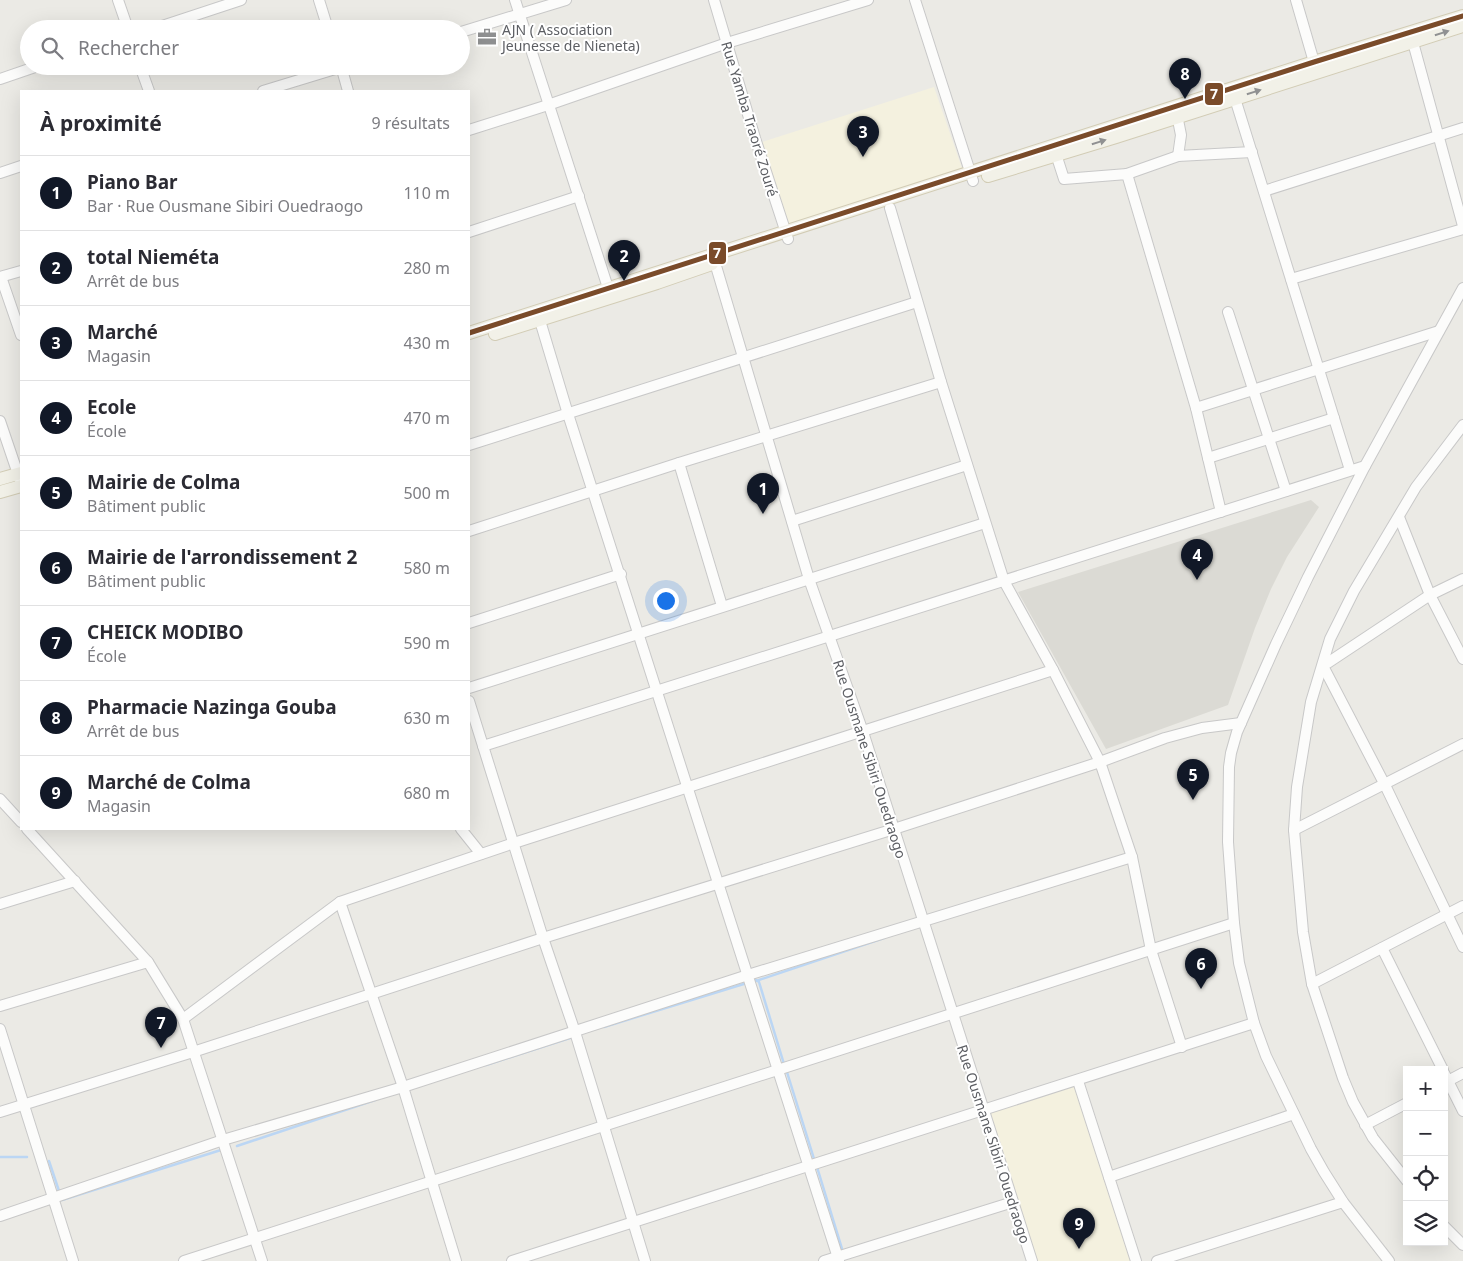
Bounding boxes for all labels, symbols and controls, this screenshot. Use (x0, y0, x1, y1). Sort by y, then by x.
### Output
search box (20, 20, 470, 75)
place label: AJN ( Association Jeunesse de Nieneta) (500, 20, 640, 55)
office icon: AJN ( Association Jeunesse de Nieneta) (476, 26, 498, 48)
one-way arrow (1435, 29, 1450, 37)
icon: search (38, 34, 66, 62)
text: Rechercher (78, 35, 179, 61)
street label: Rue Yamba Traoré Zouré (717, 39, 783, 199)
pin: 8 (1169, 58, 1201, 99)
line badge: 7 (1204, 82, 1224, 106)
text: 7 (1210, 84, 1218, 103)
one-way arrow (1246, 88, 1261, 96)
text: À proximité (40, 109, 162, 137)
text: 9 résultats (372, 112, 450, 134)
pin: 3 (847, 116, 879, 157)
one-way arrow (1092, 138, 1107, 146)
text: Piano Bar (87, 169, 178, 195)
text: 1 (51, 182, 61, 204)
text: 110 m (403, 182, 450, 204)
text: Bar · Rue Ousmane Sibiri Ouedraogo (87, 195, 363, 217)
pin: 2 (608, 240, 640, 281)
line badge: 7 (708, 241, 727, 265)
text: 7 (713, 243, 721, 262)
text: total Nieméta (87, 244, 219, 270)
text: 2 (51, 257, 61, 279)
text: 280 m (403, 257, 450, 279)
text: Arrêt de bus (87, 270, 180, 292)
text: Marché (87, 319, 158, 345)
text: 3 (51, 332, 61, 354)
text: 430 m (403, 332, 450, 354)
text: Magasin (87, 345, 151, 367)
text: Ecole (87, 394, 136, 420)
text: 4 (51, 407, 61, 429)
text: 470 m (403, 407, 450, 429)
text: École (87, 420, 126, 442)
text: Mairie de Colma (87, 469, 240, 495)
pin: 1 (747, 473, 779, 514)
text: 5 (51, 482, 61, 504)
text: 500 m (403, 482, 450, 504)
text: Bâtiment public (87, 495, 206, 517)
pin: 4 (1181, 539, 1213, 580)
text: Mairie de l'arrondissement 2 (87, 544, 357, 570)
text: 6 (51, 557, 61, 579)
text: 580 m (403, 557, 450, 579)
text: Bâtiment public (87, 570, 206, 592)
your location (653, 588, 679, 614)
text: CHEICK MODIBO (87, 619, 243, 645)
text: 7 (51, 632, 61, 654)
text: 590 m (403, 632, 450, 654)
text: École (87, 645, 126, 667)
street label: Rue Ousmane Sibiri Ouedraogo (829, 657, 911, 861)
text: Pharmacie Nazinga Gouba (87, 694, 337, 720)
text: 8 (51, 707, 61, 729)
text: 630 m (403, 707, 450, 729)
text: Arrêt de bus (87, 720, 180, 742)
pin: 5 (1177, 759, 1209, 800)
text: Marché de Colma (87, 769, 251, 795)
text: 9 (51, 782, 61, 804)
text: 680 m (403, 782, 450, 804)
text: Magasin (87, 795, 151, 817)
pin: 6 (1185, 948, 1217, 989)
pin: 7 (145, 1007, 177, 1048)
street label: Rue Ousmane Sibiri Ouedraogo (953, 1042, 1035, 1246)
map controls (1403, 1066, 1448, 1246)
button: + (1403, 1066, 1448, 1111)
button: − (1403, 1111, 1448, 1156)
button: locate (1403, 1156, 1448, 1201)
button: layers (1403, 1201, 1448, 1246)
pin: 9 (1063, 1208, 1095, 1249)

